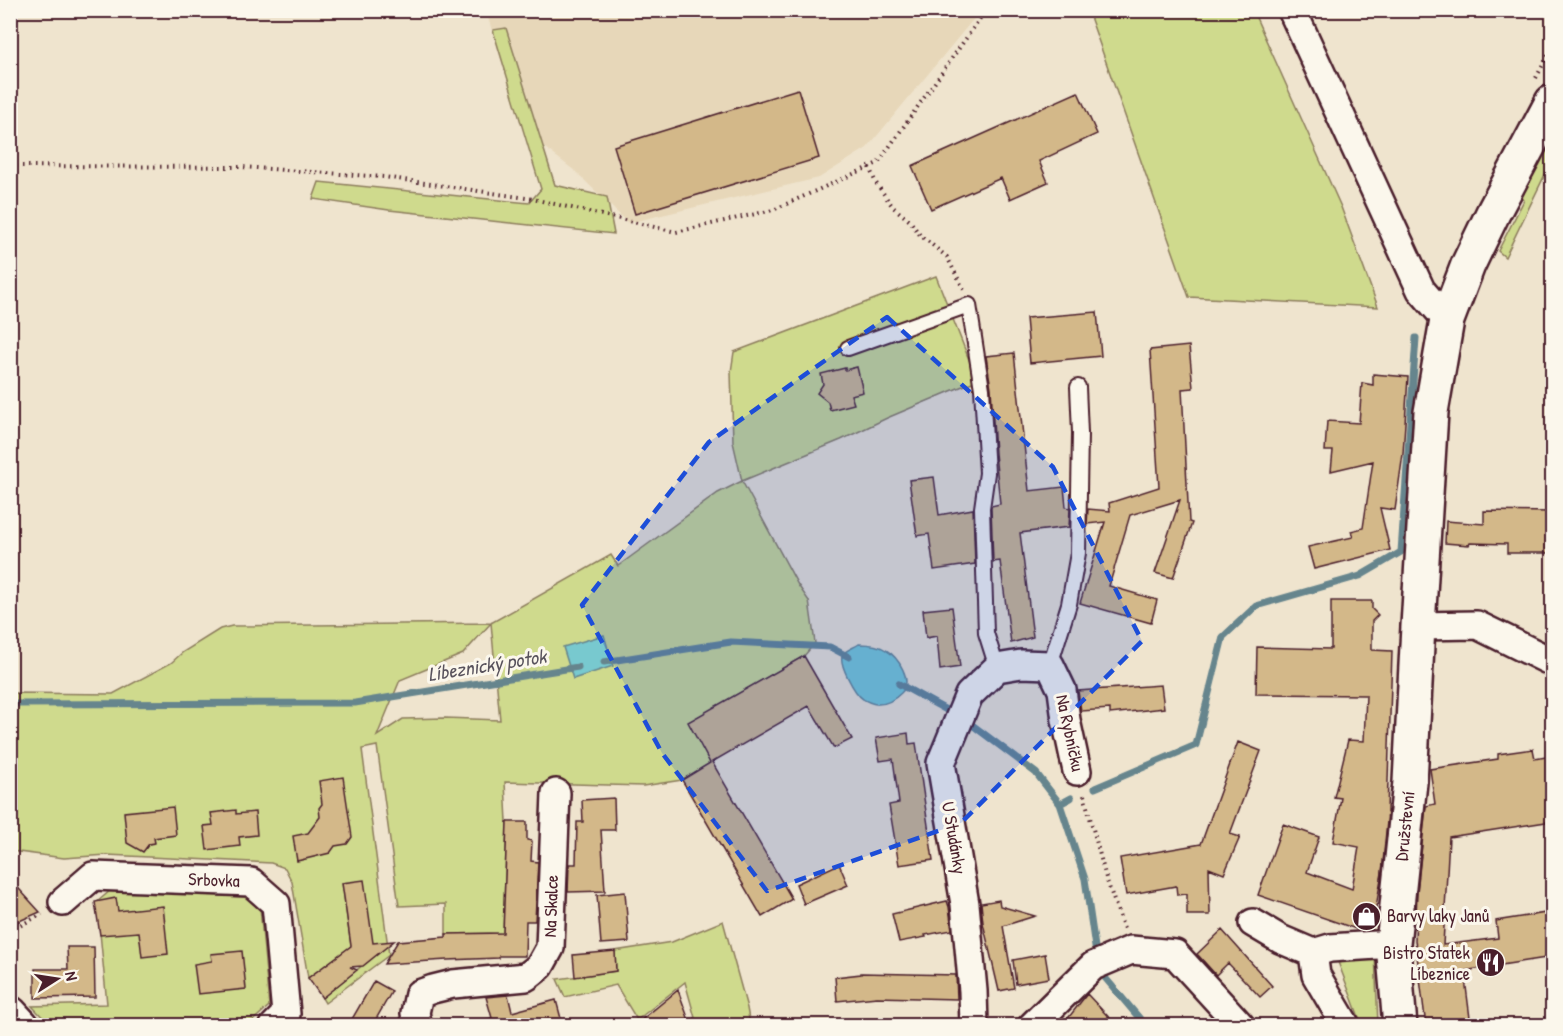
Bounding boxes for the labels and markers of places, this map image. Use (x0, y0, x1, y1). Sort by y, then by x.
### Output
shop icon: Barvy laky Janů (1350, 900, 1382, 932)
place label: Barvy laky Janů (1387, 903, 1489, 928)
place label: Bistro Statek Líbeznice (1383, 940, 1471, 986)
restaurant icon: Bistro Statek Líbeznice (1475, 947, 1507, 979)

